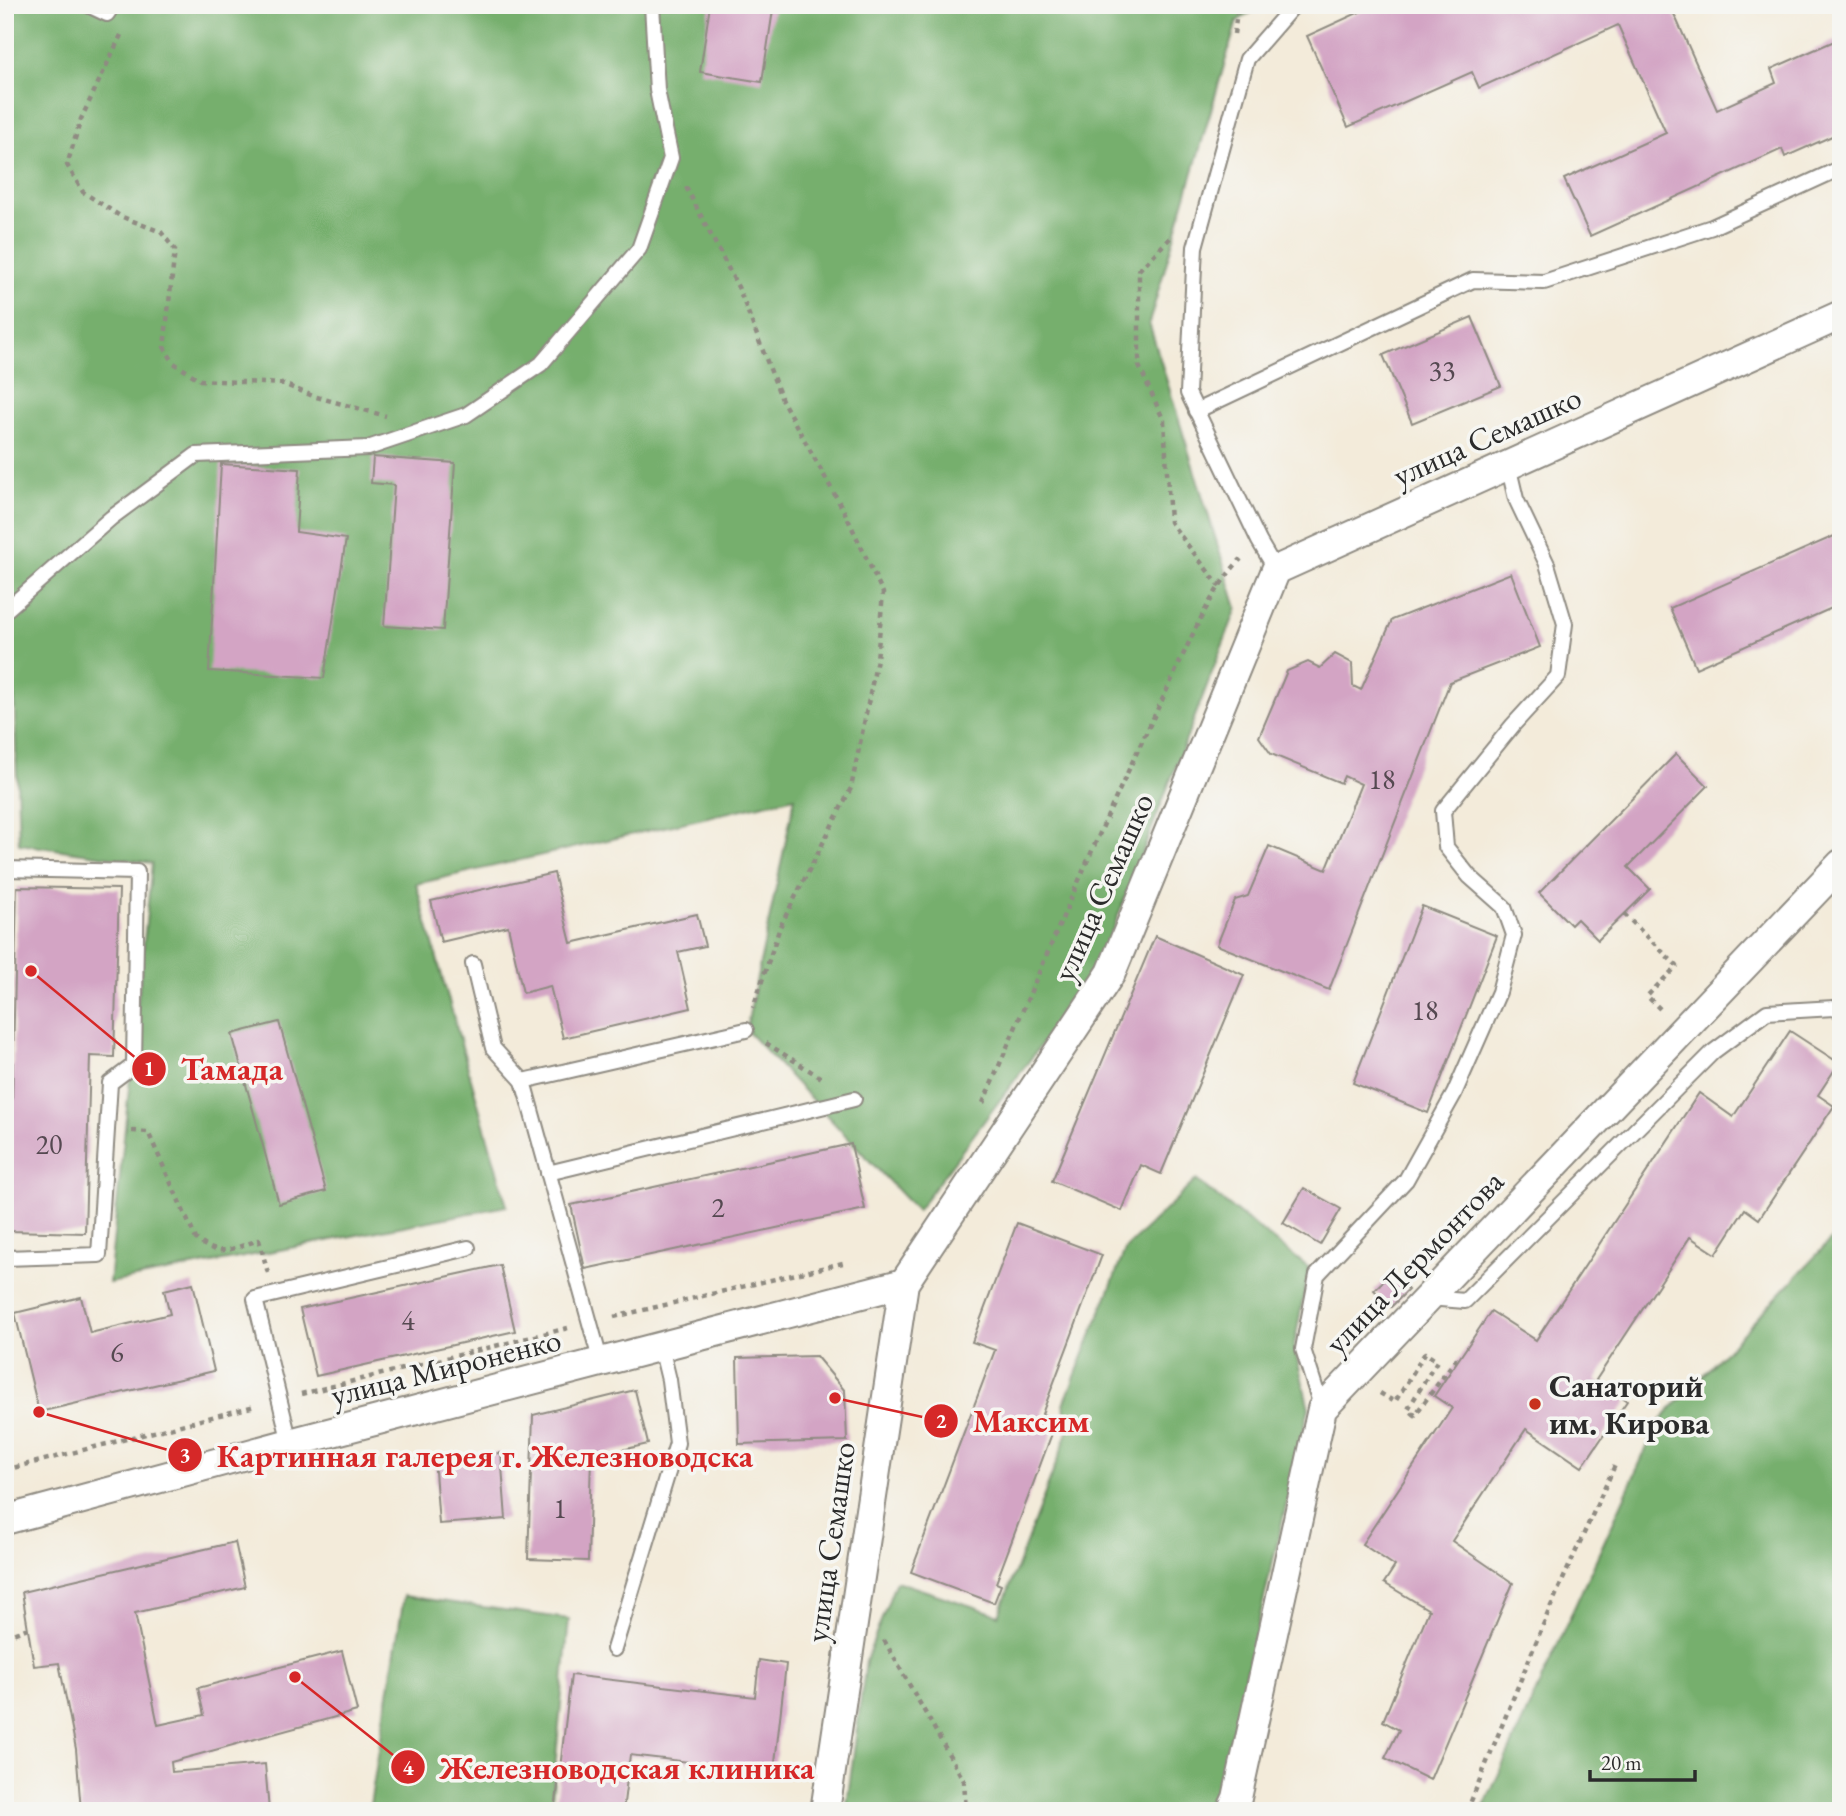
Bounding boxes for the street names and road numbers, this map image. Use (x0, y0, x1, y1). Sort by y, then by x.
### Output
street label: улица Семашко (1386, 376, 1588, 496)
street label: улица Семашко (1043, 786, 1163, 988)
street label: улица Лермонтова (1315, 1161, 1513, 1363)
street label: улица Мироненко (327, 1318, 565, 1416)
street label: улица Семашко (795, 1439, 865, 1645)

